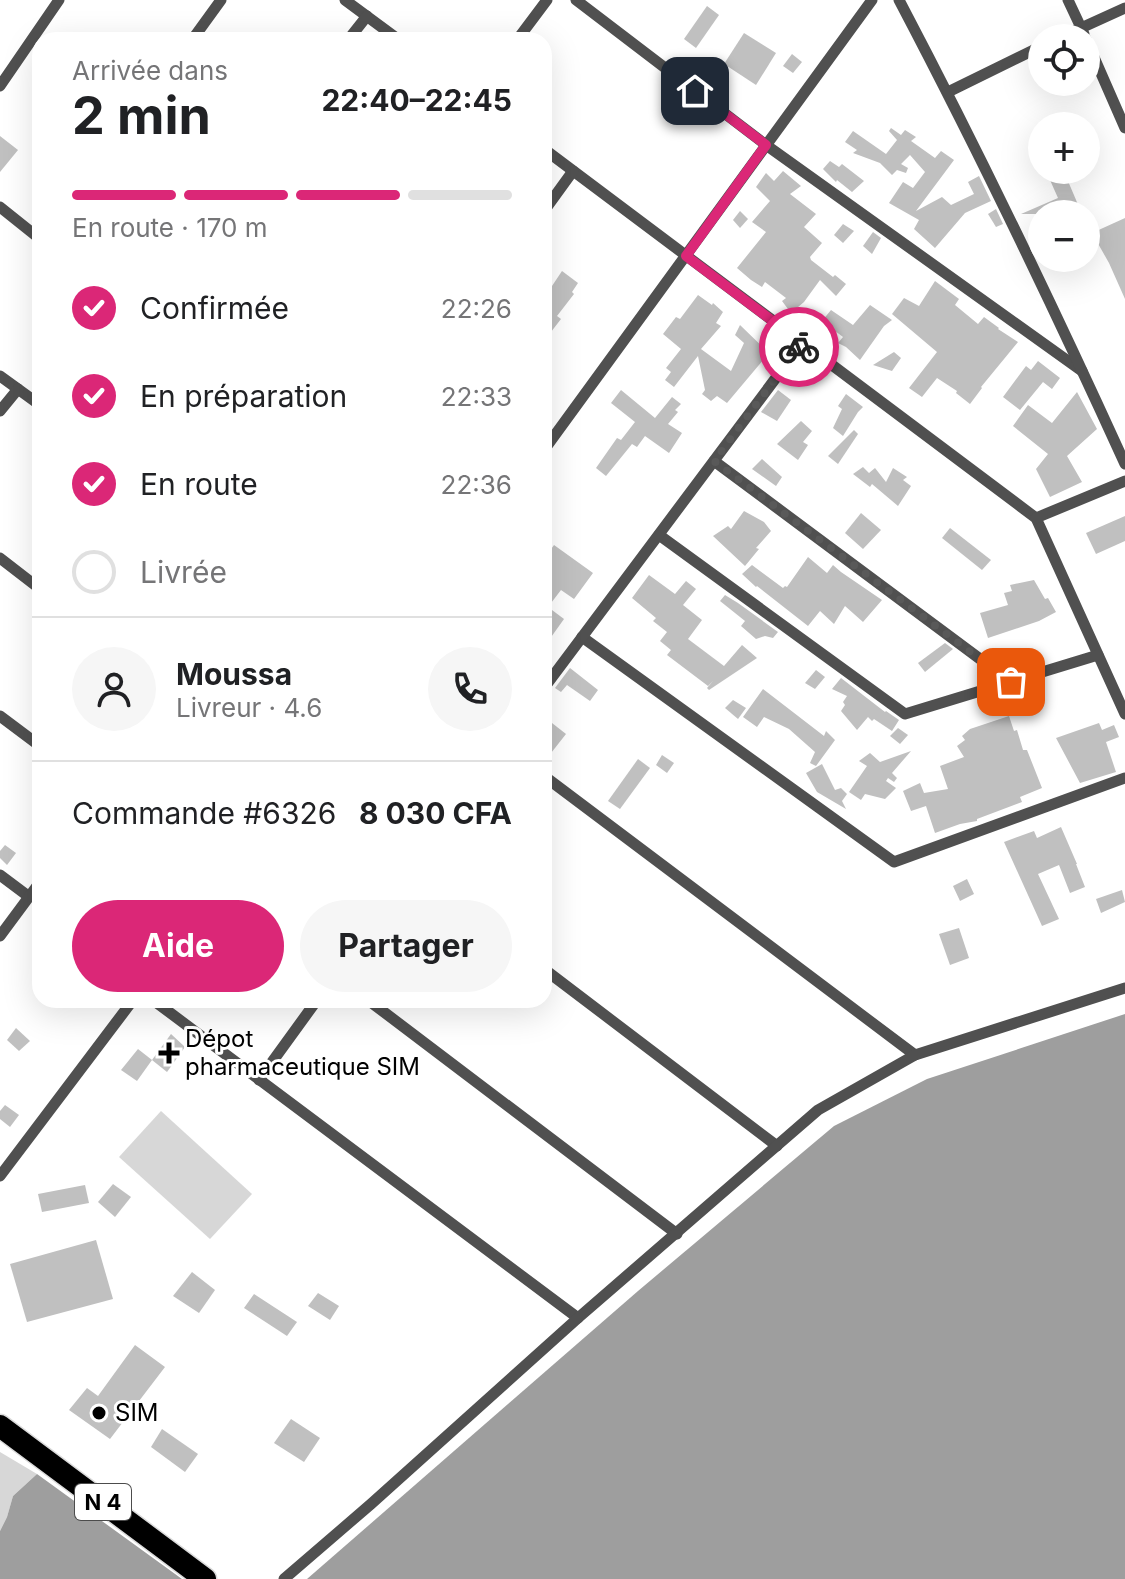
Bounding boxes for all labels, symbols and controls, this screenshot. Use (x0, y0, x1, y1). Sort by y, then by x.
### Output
map controls (1028, 24, 1100, 272)
button: locate (1028, 24, 1100, 96)
text: Arrivée dans (72, 55, 228, 86)
pin (661, 57, 729, 125)
icon: home (673, 69, 717, 113)
text: 22:40–22:45 (321, 82, 512, 118)
text: 2 min (72, 84, 211, 147)
button: + (1028, 112, 1100, 184)
button: − (1028, 200, 1100, 272)
text: En route · 170 m (72, 212, 268, 243)
icon: check (72, 286, 116, 330)
text: Confirmée (140, 290, 289, 326)
text: 22:26 (441, 293, 512, 324)
courier (759, 307, 839, 387)
icon: bike (777, 325, 821, 369)
icon: check (72, 374, 116, 418)
text: En préparation (140, 378, 347, 414)
text: 22:33 (441, 381, 512, 412)
icon: check (72, 462, 116, 506)
text: En route (140, 466, 258, 502)
text: 22:36 (441, 469, 512, 500)
text: Livrée (140, 554, 227, 590)
button: person (72, 647, 156, 731)
button: phone (428, 647, 512, 731)
pin (977, 648, 1045, 716)
text: Moussa (176, 656, 292, 692)
icon: bag (989, 660, 1033, 704)
text: Livreur · 4.6 (176, 692, 322, 723)
text: Commande #6326 (72, 795, 336, 831)
text: 8 030 CFA (359, 795, 512, 831)
button: Aide (72, 900, 284, 992)
button: Partager (300, 900, 512, 992)
place label: Dépot pharmaceutique SIM (185, 1024, 420, 1081)
marker: Dépot pharmaceutique SIM (160, 1044, 178, 1062)
place label: SIM (115, 1398, 159, 1427)
marker: SIM (90, 1404, 108, 1422)
road number: N 4 (75, 1484, 131, 1520)

